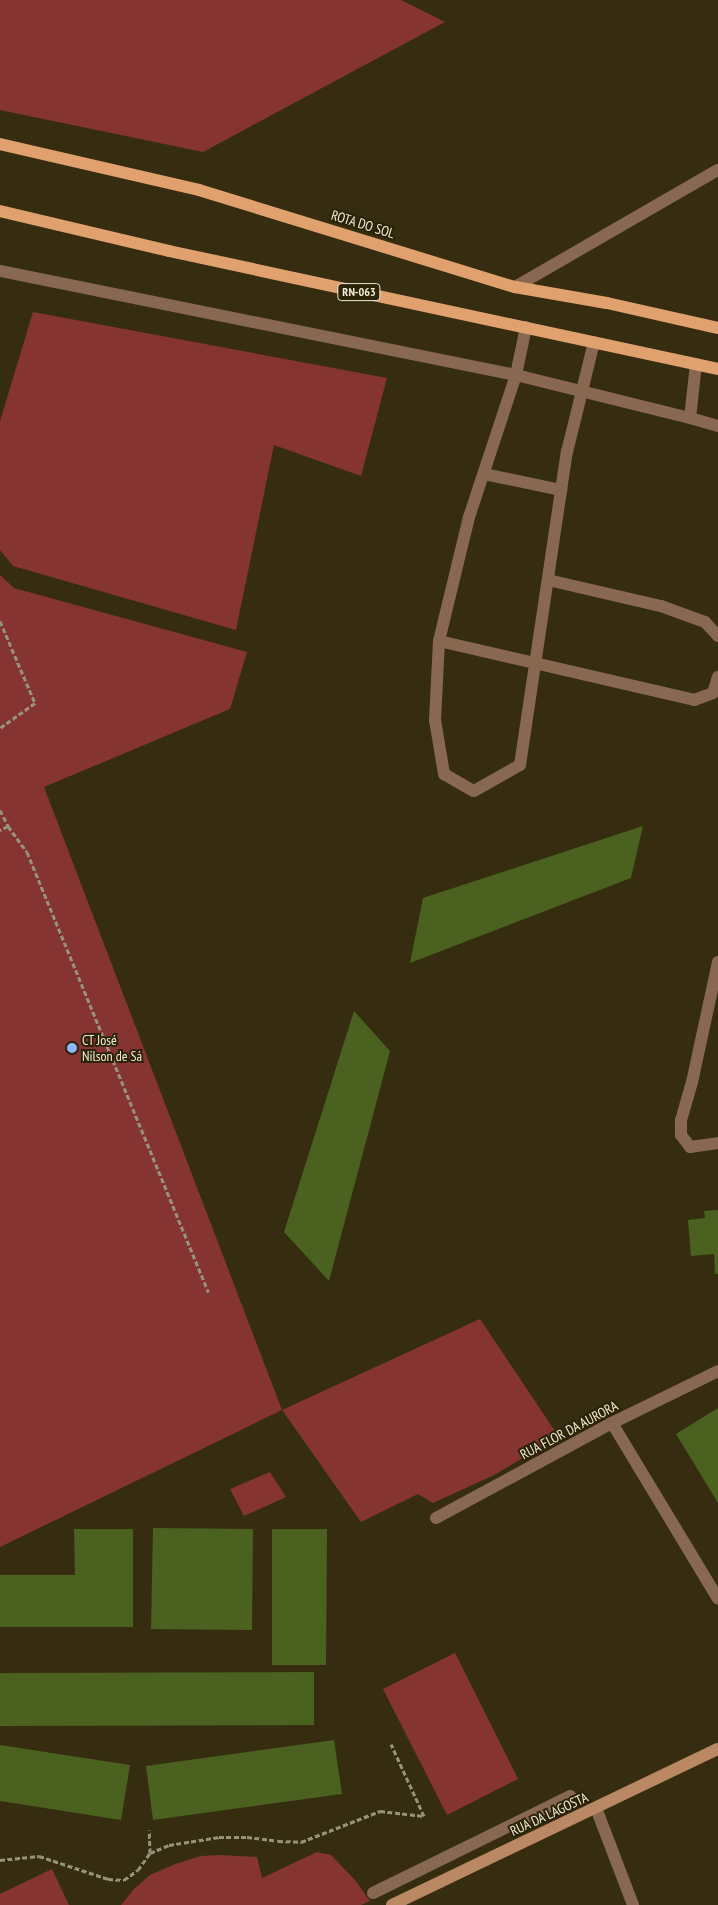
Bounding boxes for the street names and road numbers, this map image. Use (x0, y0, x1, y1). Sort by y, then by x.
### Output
street label: ROTA DO SOL (329, 206, 397, 242)
road number: RN-063 (336, 282, 382, 302)
street label: RUA FLOR DA AURORA (517, 1397, 621, 1463)
street label: RUA DA LAGOSTA (507, 1788, 591, 1840)

